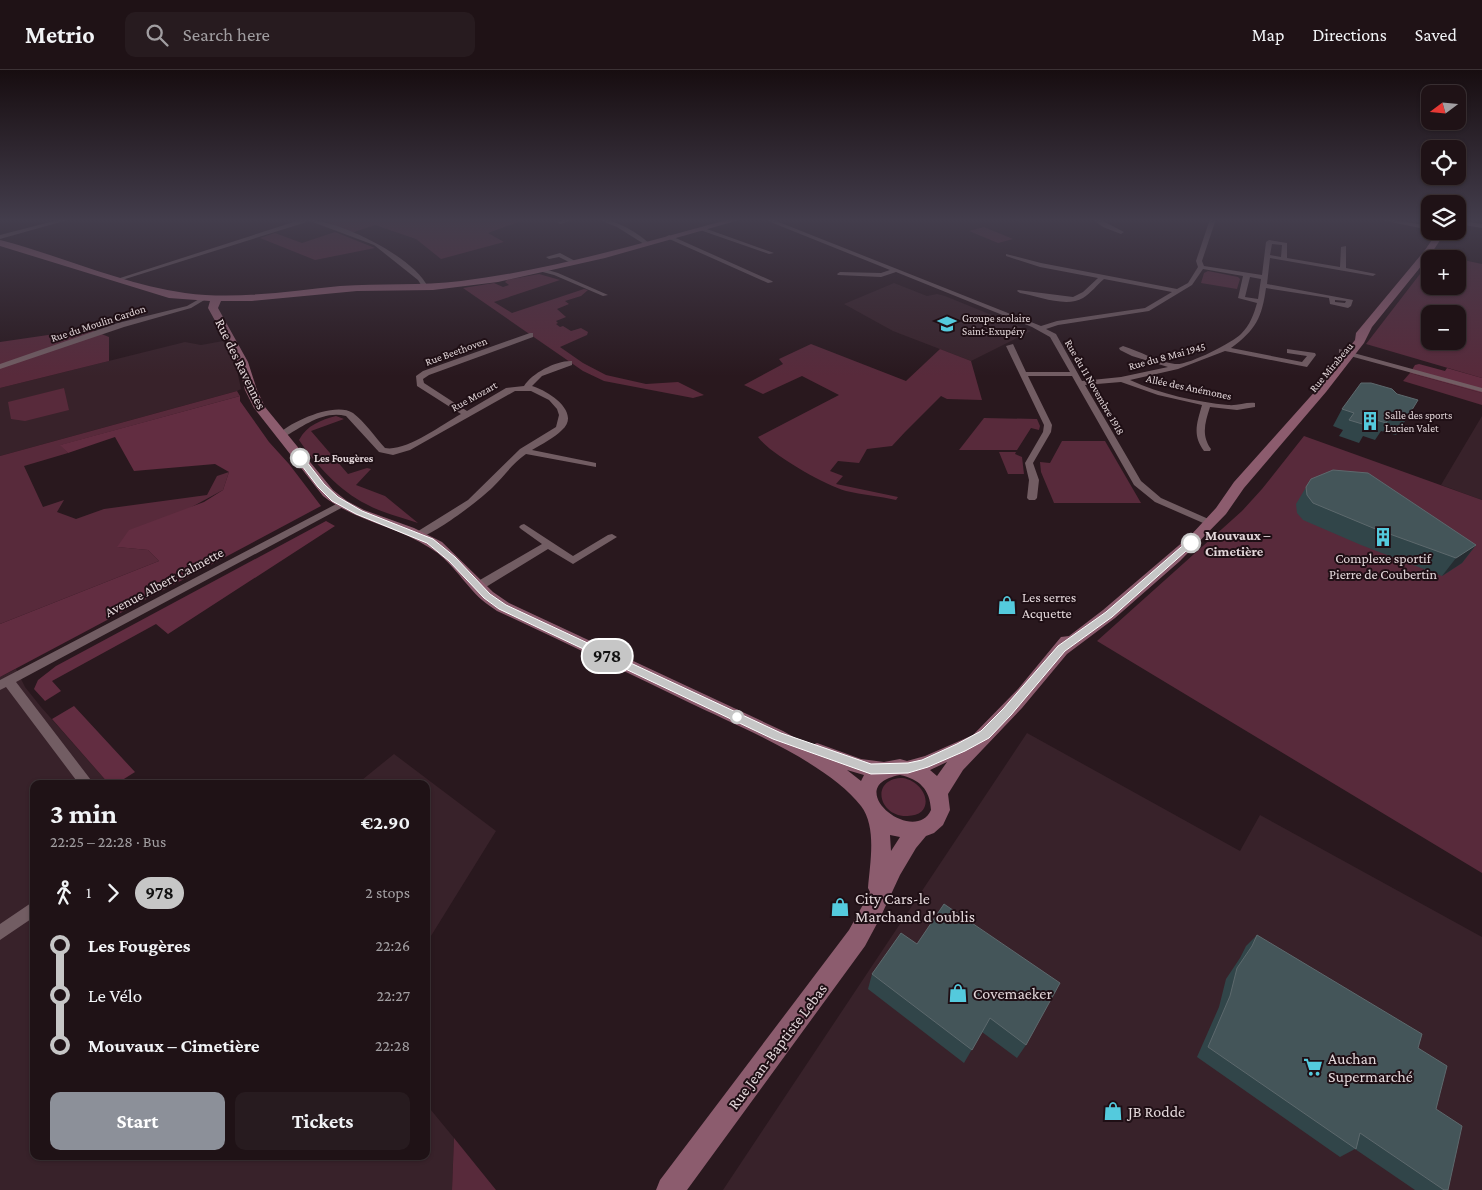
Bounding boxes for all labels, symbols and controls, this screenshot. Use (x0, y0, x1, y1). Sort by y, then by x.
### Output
search box (125, 12, 475, 57)
text: Metrio (25, 21, 95, 48)
icon: search (143, 21, 171, 49)
text: Search here (183, 24, 270, 45)
text: Map (1252, 25, 1284, 45)
text: Directions (1312, 25, 1387, 45)
text: Saved (1415, 25, 1457, 45)
north arrow (1421, 85, 1466, 130)
map controls (1421, 85, 1466, 350)
button: locate (1421, 140, 1466, 185)
button: layers (1421, 195, 1466, 240)
button: + (1421, 250, 1466, 295)
street label: Rue du Moulin Cardon (49, 302, 147, 344)
button: − (1421, 305, 1466, 350)
place label: Groupe scolaire Saint-Exupéry (962, 312, 1030, 338)
school or university icon: Groupe scolaire Saint-Exupéry (936, 313, 958, 335)
street label: Rue des Ravennes (212, 316, 270, 412)
street label: Rue Beethoven (423, 334, 489, 368)
street label: Rue du 11 Novembre 1918 (1063, 337, 1127, 437)
street label: Rue du 8 Mai 1945 (1127, 340, 1207, 372)
street label: Rue Mirabeau (1307, 340, 1355, 394)
street label: Allée des Anémones (1145, 372, 1233, 402)
street label: Rue Mozart (449, 378, 499, 414)
place label: Salle des sports Lucien Valet (1385, 409, 1452, 434)
building icon: Salle des sports Lucien Valet (1359, 410, 1381, 432)
marker: Les Fougères (290, 448, 310, 468)
place label: Les Fougères (314, 452, 374, 464)
building icon: Complexe sportif Pierre de Coubertin (1372, 526, 1394, 548)
place label: Mouvaux – Cimetière (1205, 527, 1271, 559)
marker: Mouvaux – Cimetière (1181, 533, 1201, 553)
street label: Avenue Albert Calmette (102, 544, 226, 620)
place label: Complexe sportif Pierre de Coubertin (1329, 550, 1438, 582)
place label: Les serres Acquette (1022, 589, 1076, 621)
shop icon: Les serres Acquette (996, 594, 1018, 616)
line badge: 978 (578, 640, 636, 672)
text: 978 (593, 646, 621, 666)
unlabelled marker (730, 710, 744, 724)
text: 3 min (50, 798, 117, 829)
text: €2.90 (361, 812, 410, 833)
text: 22:25 – 22:28 · Bus (50, 833, 166, 850)
icon: walk (50, 879, 78, 907)
icon: forward (99, 879, 127, 907)
text: 978 (145, 883, 174, 903)
text: 1 (86, 884, 91, 901)
text: 2 stops (365, 884, 410, 901)
place label: City Cars-le Marchand d'oublis (855, 890, 975, 925)
shop icon: City Cars-le Marchand d'oublis (829, 896, 851, 918)
text: Les Fougères (88, 935, 190, 956)
text: 22:26 (375, 937, 410, 954)
street label: Rue Jean-Baptiste Lebas (725, 980, 831, 1113)
shop icon: Covemaeker (947, 982, 969, 1004)
text: Le Vélo (88, 985, 142, 1006)
place label: Covemaeker (973, 985, 1052, 1002)
text: 22:27 (376, 987, 410, 1004)
text: Mouvaux – Cimetière (88, 1035, 260, 1056)
text: 22:28 (375, 1037, 410, 1054)
place label: Auchan Supermarché (1328, 1050, 1413, 1086)
supermarket icon: Auchan Supermarché (1302, 1056, 1324, 1078)
button: Start (50, 1092, 225, 1150)
button: Tickets (235, 1092, 410, 1150)
shop icon: JB Rodde (1102, 1100, 1124, 1122)
place label: JB Rodde (1126, 1103, 1185, 1121)

